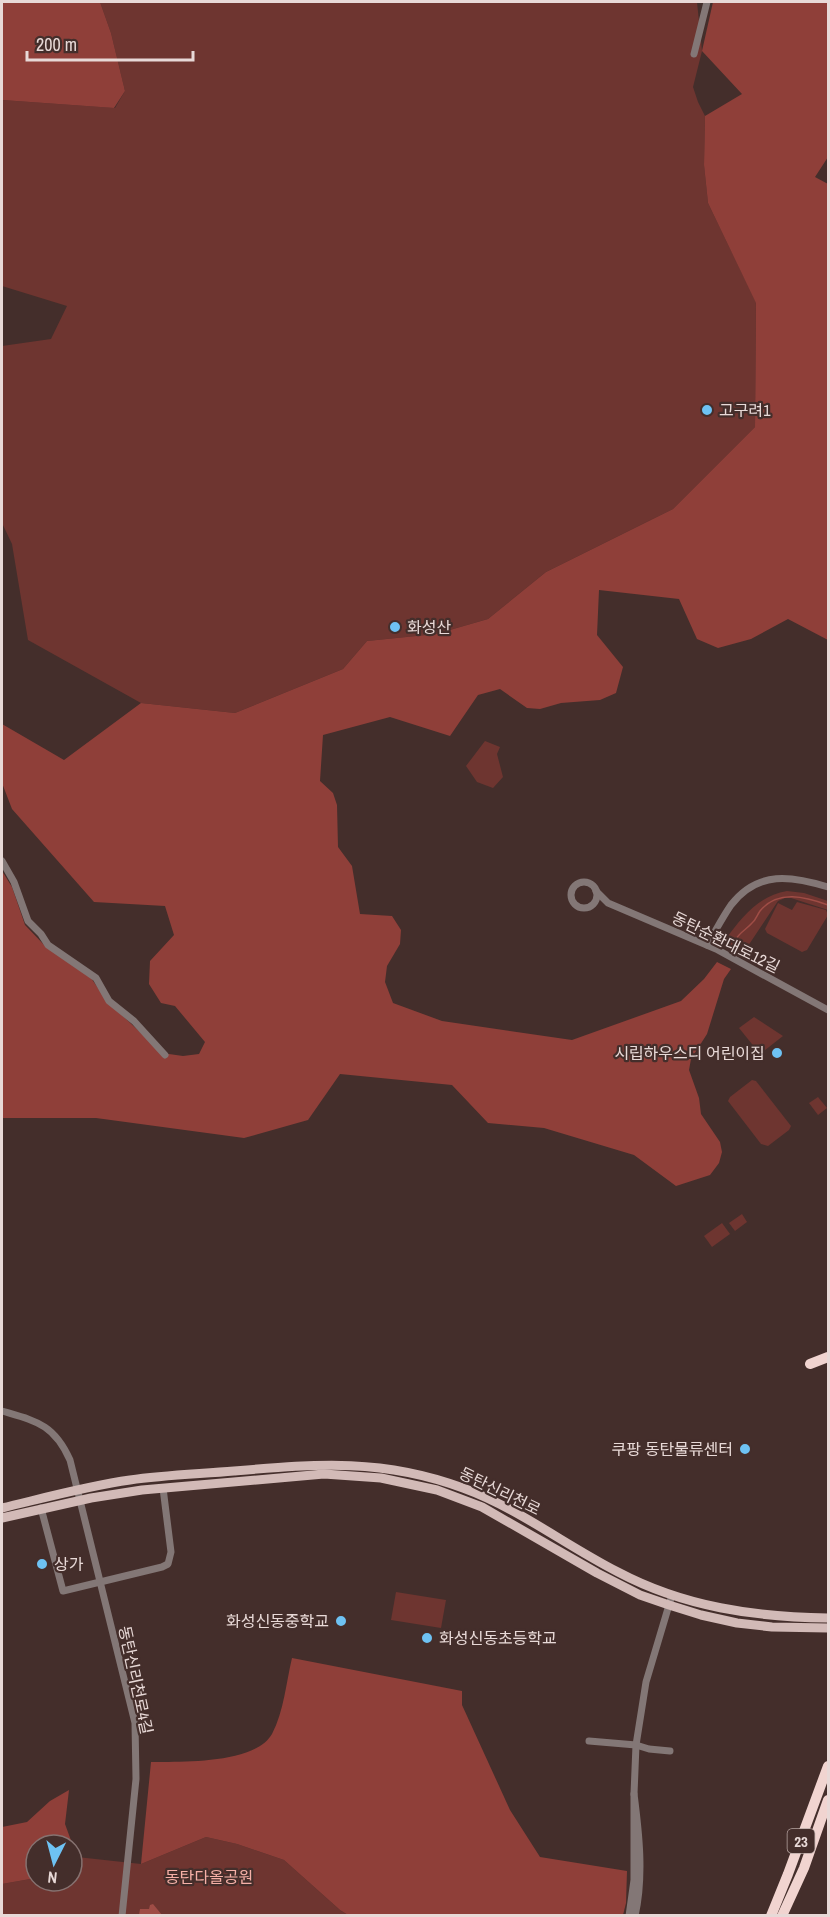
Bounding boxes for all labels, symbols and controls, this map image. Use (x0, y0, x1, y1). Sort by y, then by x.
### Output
scale bar (27, 24, 194, 62)
text: 200 m (36, 32, 77, 57)
place label: 고구려1 (719, 399, 771, 421)
marker: 고구려1 (700, 403, 714, 417)
place label: 화성산 (407, 616, 451, 638)
marker: 화성산 (388, 620, 402, 634)
street label: 동탄순환대로12길 (668, 906, 784, 978)
place label: 시립하우스디 어린이집 (614, 1042, 765, 1064)
marker: 시립하우스디 어린이집 (770, 1046, 784, 1060)
place label: 쿠팡 동탄물류센터 (612, 1438, 733, 1460)
marker: 쿠팡 동탄물류센터 (738, 1442, 752, 1456)
street label: 동탄신리천로 (455, 1462, 545, 1520)
place label: 상가 (54, 1553, 84, 1575)
marker: 상가 (35, 1557, 49, 1571)
place label: 화성신동중학교 (226, 1610, 329, 1632)
marker: 화성신동중학교 (334, 1614, 348, 1628)
street label: 동탄신리천로4길 (114, 1624, 158, 1736)
place label: 화성신동초등학교 (439, 1627, 557, 1649)
marker: 화성신동초등학교 (420, 1631, 434, 1645)
road number: 23 (788, 1829, 814, 1853)
north arrow (24, 1833, 84, 1893)
text: N (47, 1866, 58, 1889)
park label: 동탄다올공원 (165, 1866, 253, 1888)

